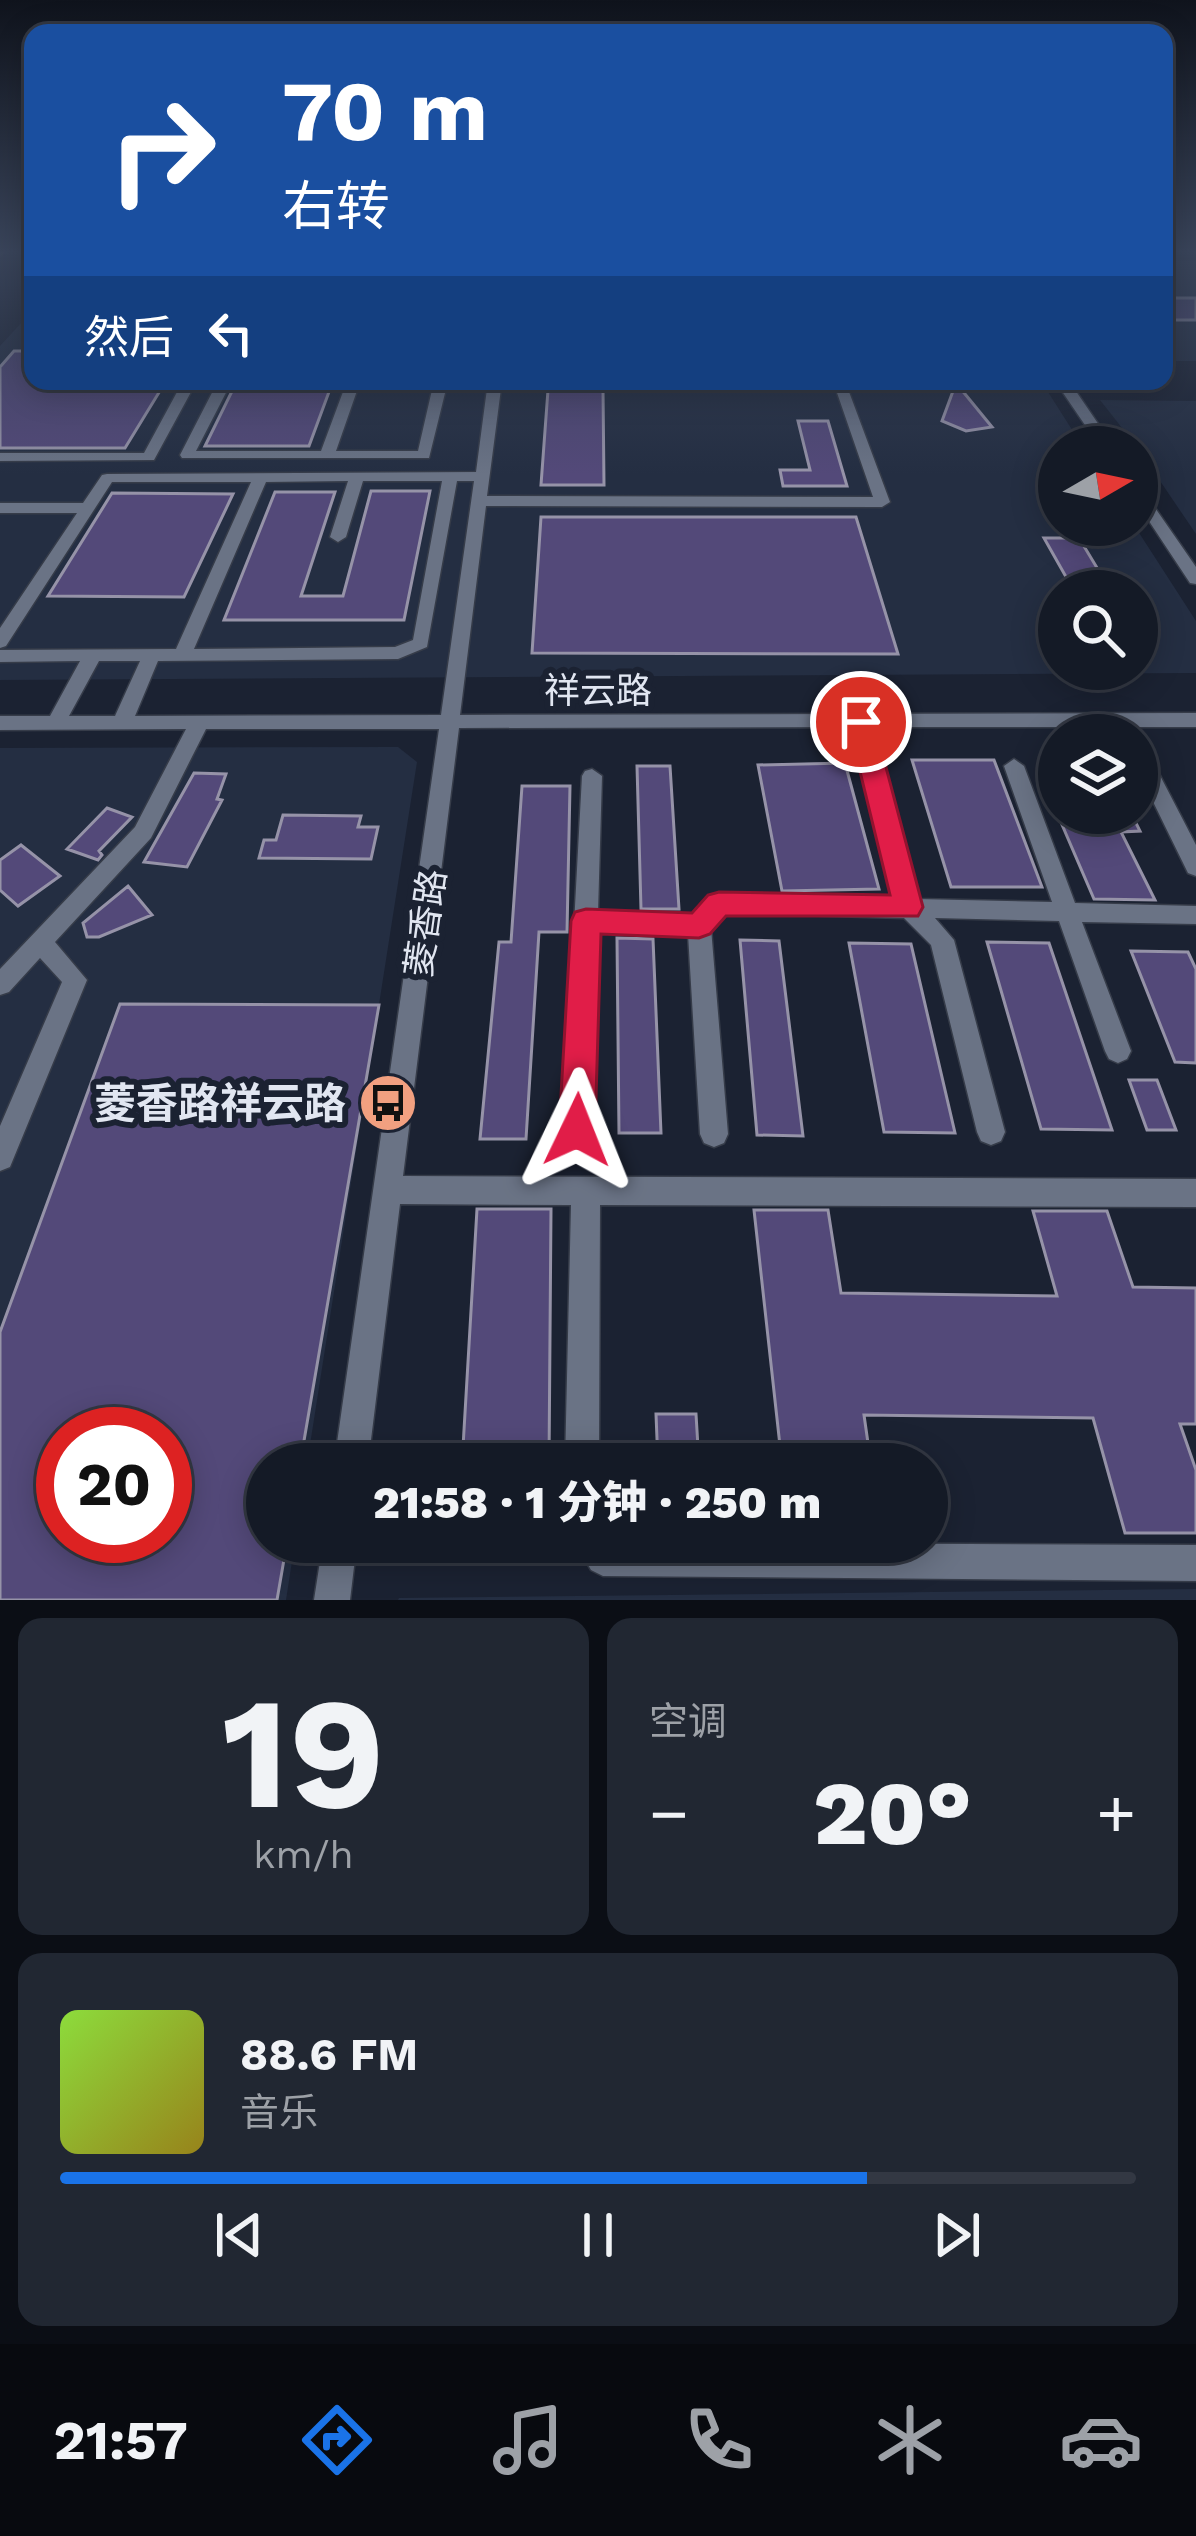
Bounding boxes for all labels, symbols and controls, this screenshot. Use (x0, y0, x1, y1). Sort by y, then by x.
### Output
text: 70 m (282, 62, 488, 160)
icon: right (84, 72, 240, 228)
text: 右转 (282, 175, 390, 238)
icon: left (198, 300, 264, 366)
text: 然后 (84, 311, 174, 364)
north arrow (1038, 426, 1158, 546)
map controls (1038, 426, 1158, 834)
button: search (1038, 570, 1158, 690)
street label: 祥云路 (544, 670, 652, 712)
pin (810, 671, 912, 773)
icon: arrive (828, 689, 894, 755)
button: layers (1038, 714, 1158, 834)
street label: 菱香路 (398, 867, 454, 980)
position arrow (514, 1067, 640, 1193)
bus stop icon: 菱香路祥云路 (357, 1072, 419, 1134)
place label: 菱香路祥云路 (94, 1079, 346, 1128)
speed limit sign: 20 (36, 1407, 192, 1563)
text: 21:58 · 1 分钟 · 250 m (373, 1476, 821, 1529)
text: 19 (222, 1662, 385, 1845)
text: 空调 (649, 1699, 727, 1744)
text: 20° (813, 1760, 972, 1866)
text: − (649, 1775, 689, 1852)
text: + (1096, 1775, 1136, 1852)
text: km/h (253, 1832, 354, 1877)
text: 88.6 FM (240, 2028, 418, 2081)
text: 音乐 (240, 2090, 318, 2135)
icon: previous (206, 2202, 272, 2268)
icon: pause (565, 2202, 631, 2268)
icon: next (924, 2202, 990, 2268)
icon: directions (295, 2398, 379, 2482)
icon: music (486, 2398, 570, 2482)
icon: phone (677, 2398, 761, 2482)
icon: climate (868, 2398, 952, 2482)
icon: car (1059, 2398, 1143, 2482)
text: 21:57 (53, 2409, 188, 2472)

